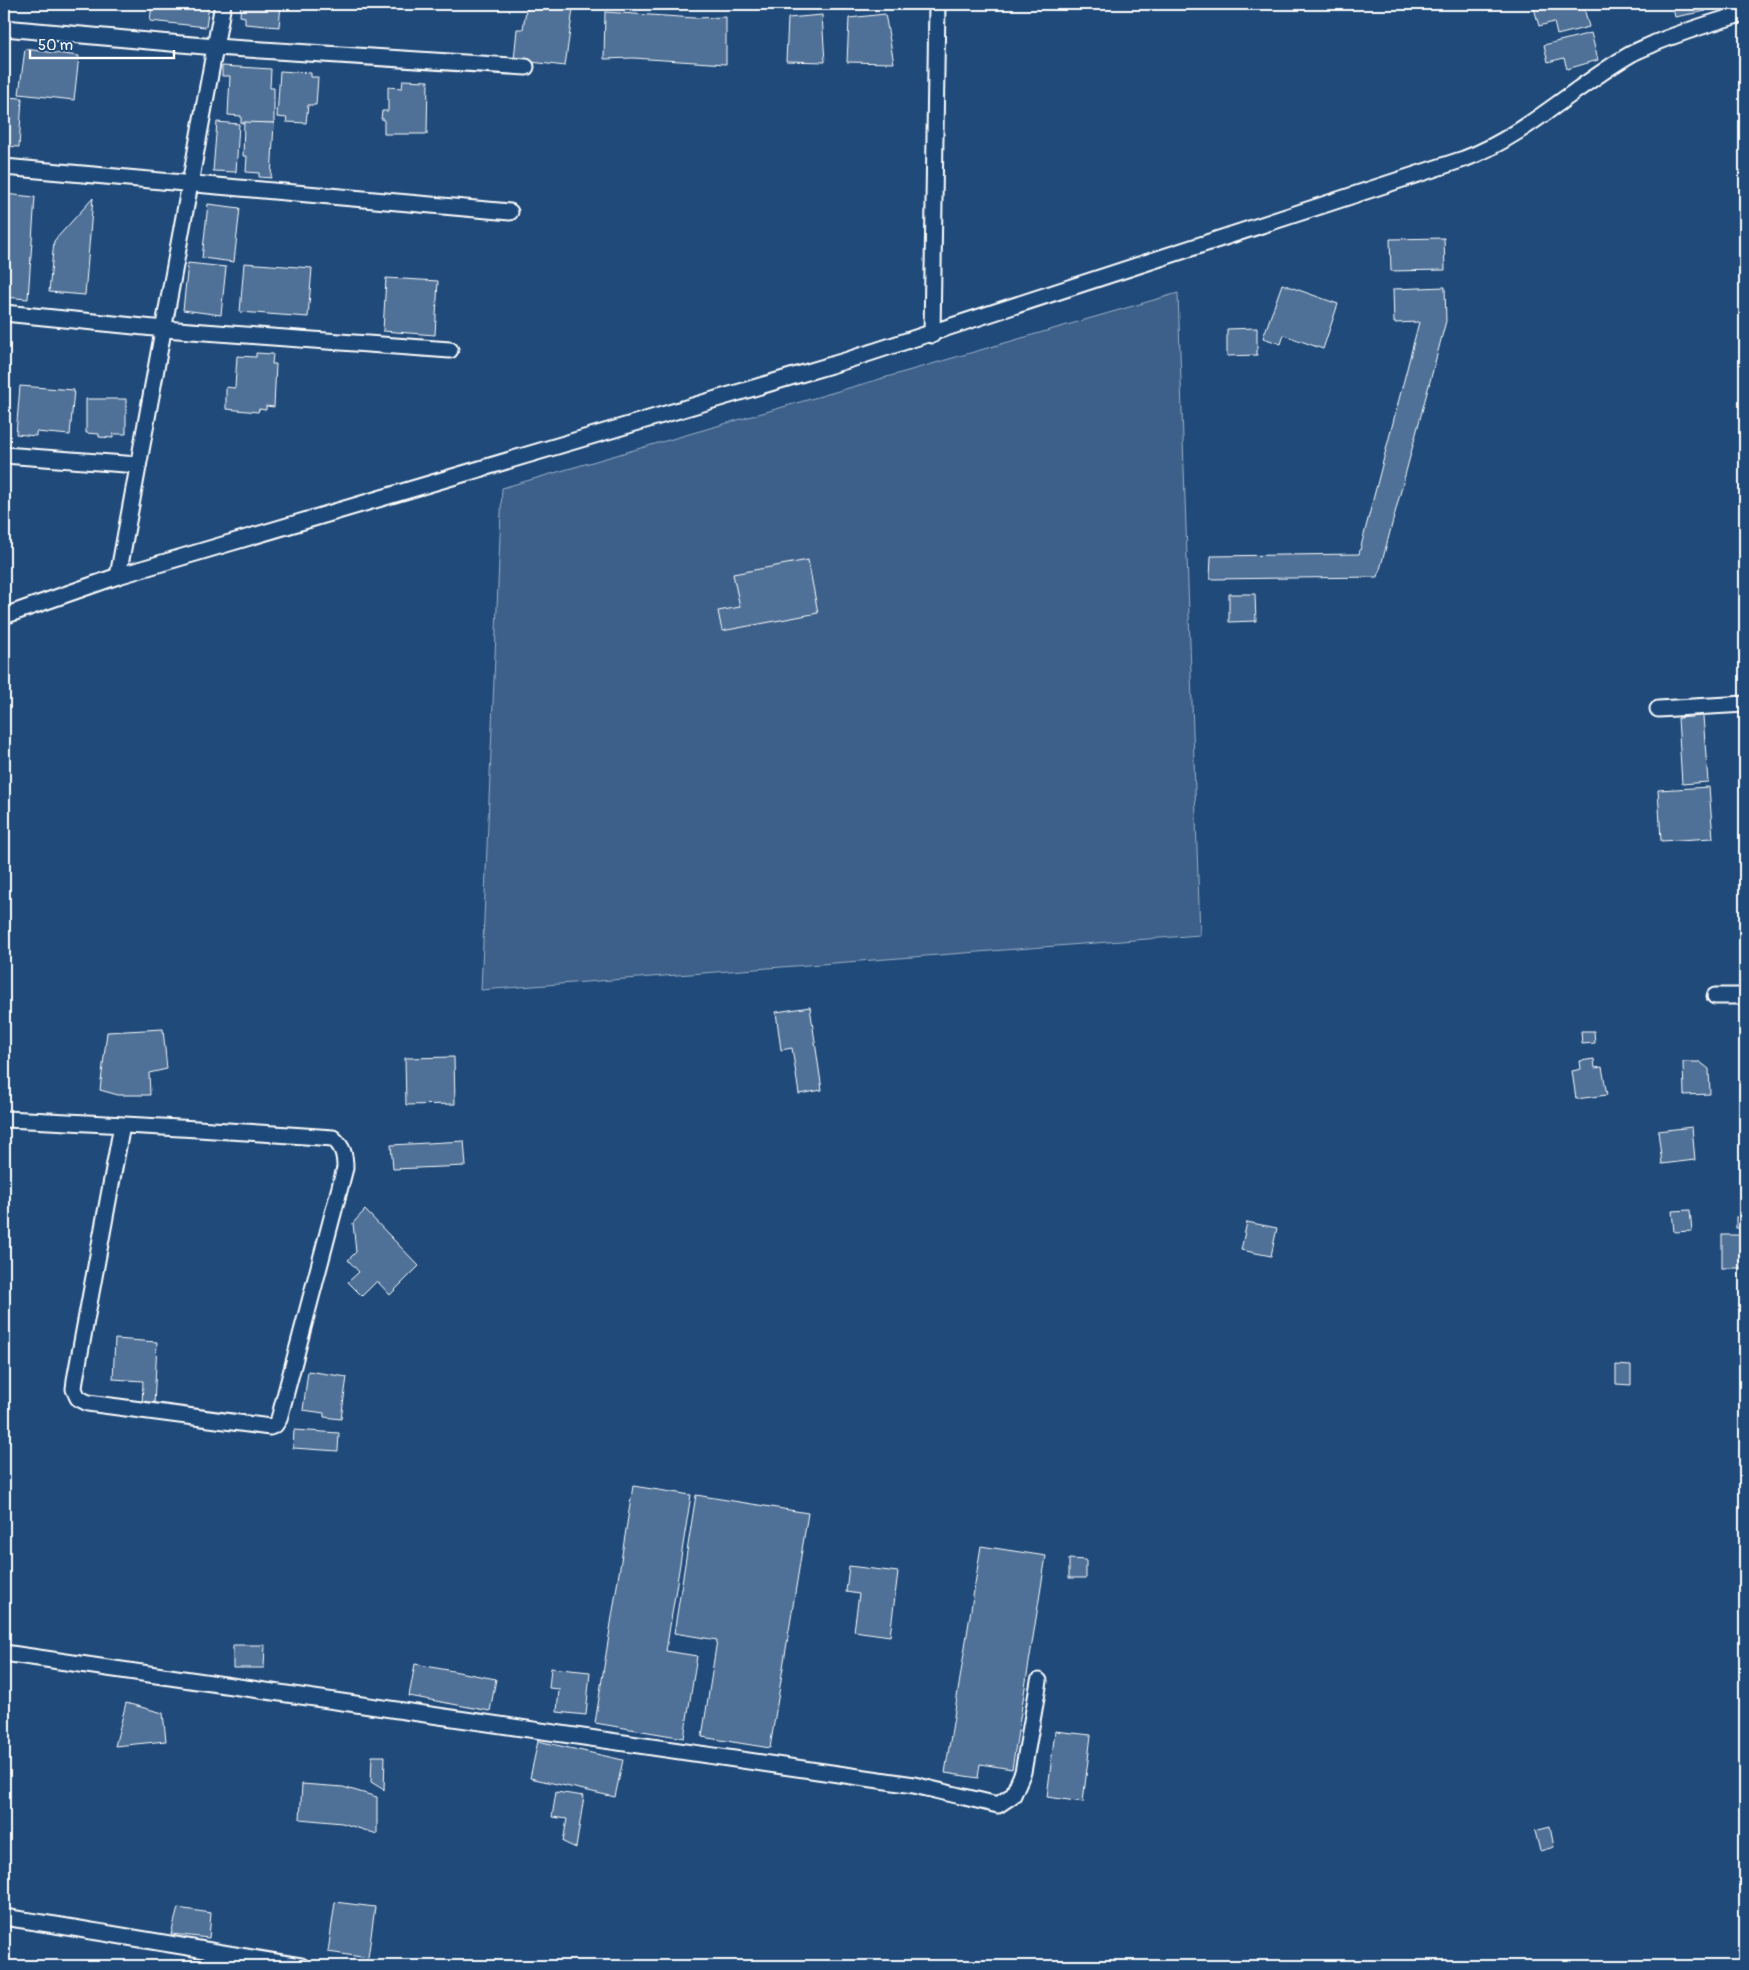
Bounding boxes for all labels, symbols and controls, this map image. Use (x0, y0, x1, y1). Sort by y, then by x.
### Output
scale bar (30, 28, 174, 60)
text: 50 m (38, 36, 73, 55)

